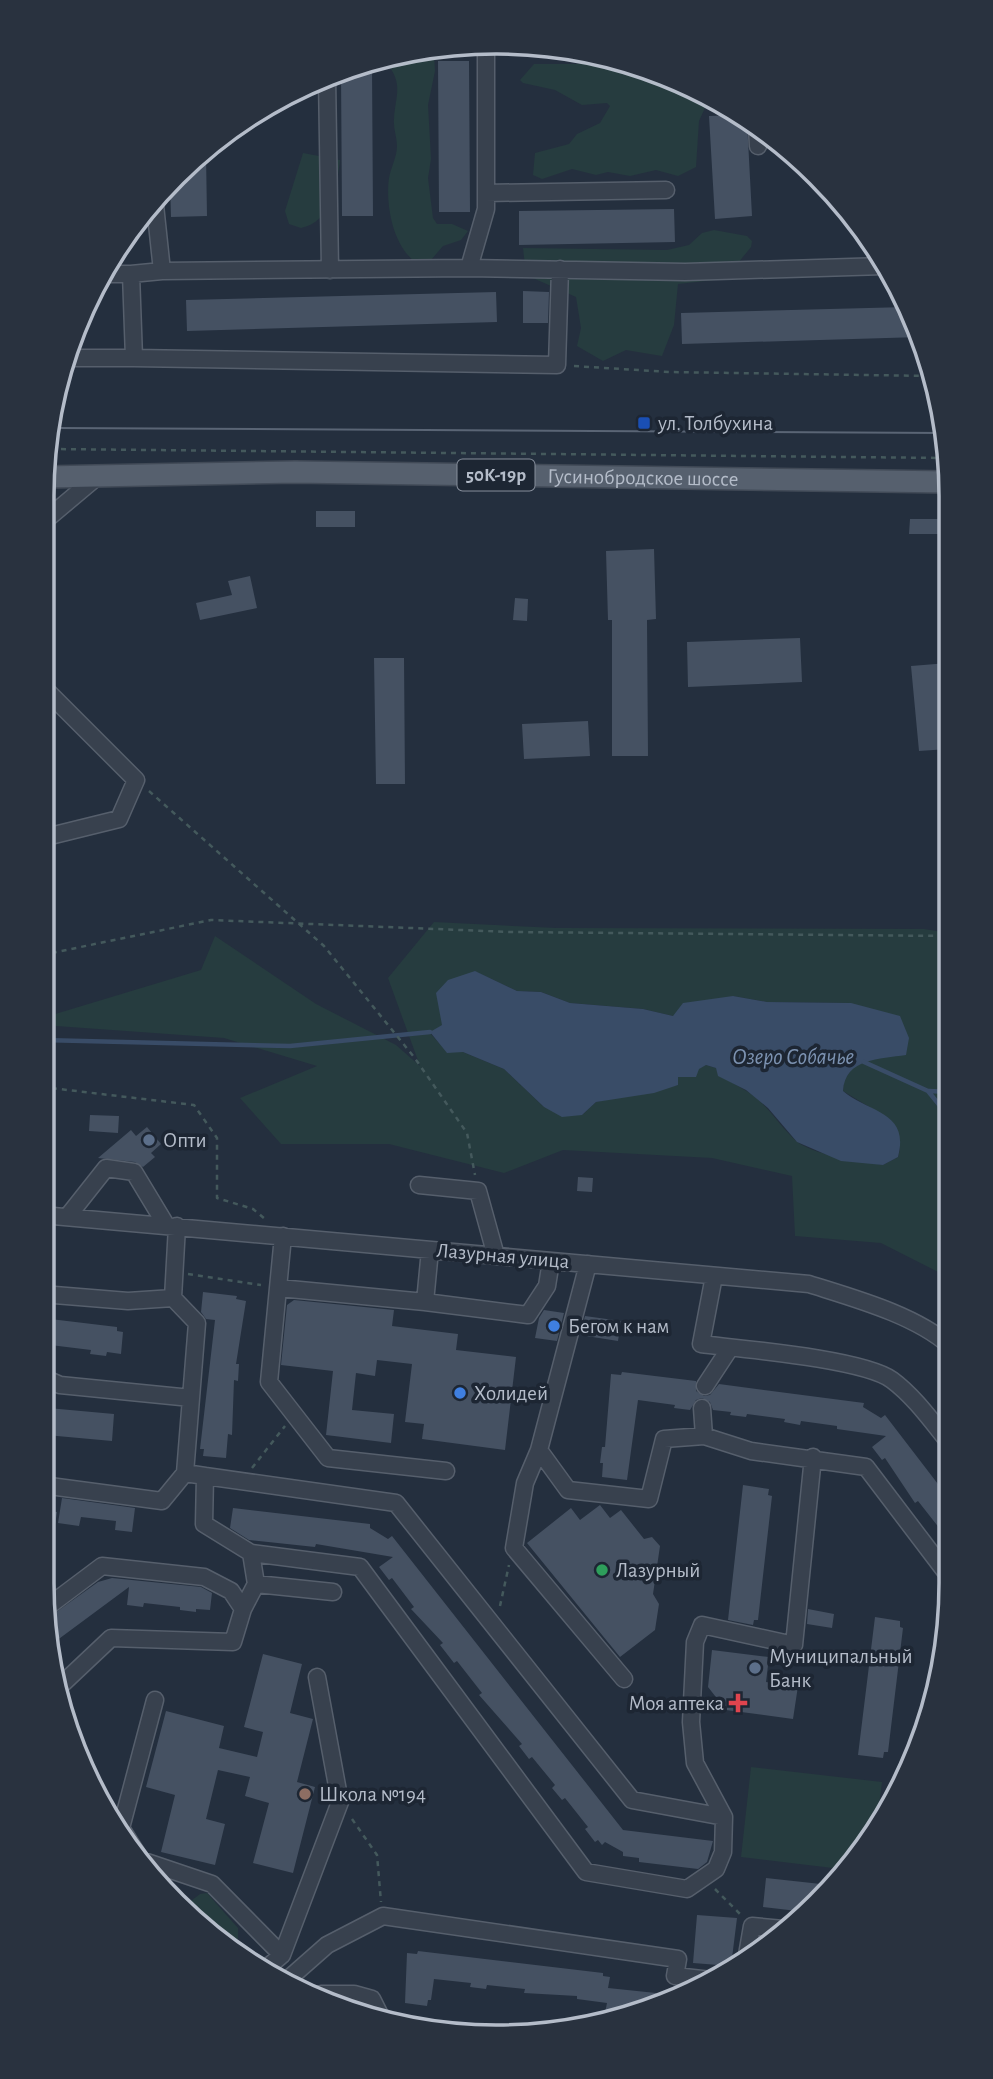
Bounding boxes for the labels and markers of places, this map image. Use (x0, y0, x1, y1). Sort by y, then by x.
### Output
place label: ул. Толбухина (657, 413, 774, 434)
marker: ул. Толбухина (636, 415, 652, 431)
place label: Опти (163, 1130, 207, 1151)
marker: Опти (141, 1132, 157, 1148)
place label: Бегом к нам (568, 1316, 670, 1337)
marker: Бегом к нам (546, 1318, 562, 1334)
place label: Холидей (474, 1383, 548, 1404)
marker: Холидей (452, 1385, 468, 1401)
place label: Лазурный (616, 1560, 700, 1581)
marker: Лазурный (594, 1562, 610, 1578)
place label: Муниципальный Банк (769, 1646, 913, 1691)
marker: Муниципальный Банк (747, 1660, 763, 1676)
place label: Моя аптека (628, 1693, 724, 1714)
marker: Моя аптека (730, 1695, 746, 1711)
place label: Школа №194 (319, 1784, 426, 1805)
marker: Школа №194 (297, 1786, 313, 1802)

